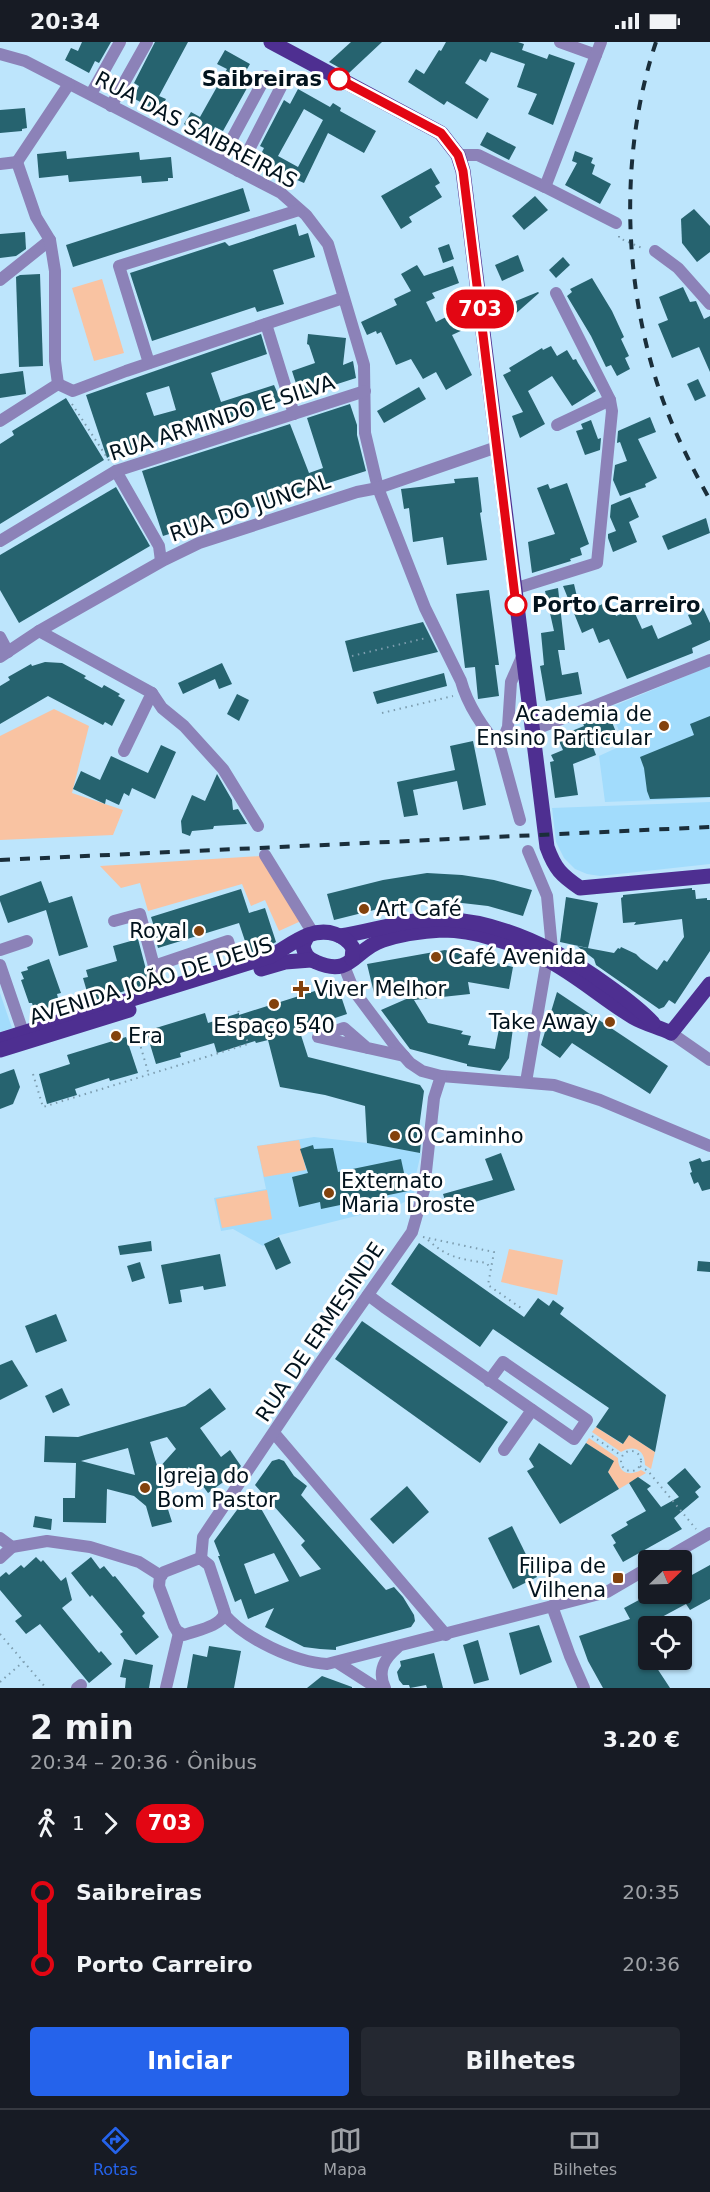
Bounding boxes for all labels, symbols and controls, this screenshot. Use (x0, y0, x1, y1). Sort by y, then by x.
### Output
text: 20:34 (30, 9, 100, 34)
street label: RUA DAS SAIBREIRAS (91, 67, 301, 193)
place label: Saibreiras (202, 67, 322, 91)
marker: Saibreiras (328, 68, 350, 90)
line badge: 703 (446, 290, 514, 328)
text: 703 (458, 297, 502, 321)
street label: RUA ARMINDO E SILVA (106, 370, 338, 466)
street label: RUA DO JUNCAL (166, 469, 334, 547)
place label: Porto Carreiro (532, 593, 700, 617)
marker: Porto Carreiro (505, 594, 527, 616)
place label: Academia de Ensino Particular (476, 702, 652, 750)
marker: Academia de Ensino Particular (657, 719, 671, 733)
place label: Art Café (376, 897, 462, 921)
marker: Art Café (357, 902, 371, 916)
place label: Royal (129, 919, 187, 943)
marker: Royal (192, 924, 206, 938)
street label: AVENIDA JOÃO DE DEUS (26, 931, 276, 1029)
place label: Café Avenida (448, 945, 586, 969)
marker: Café Avenida (429, 950, 443, 964)
place label: Viver Melhor (314, 977, 446, 1001)
marker: Viver Melhor (292, 980, 310, 998)
marker: Espaço 540 (267, 997, 281, 1011)
place label: Take Away (488, 1010, 598, 1034)
place label: Espaço 540 (213, 1014, 335, 1038)
marker: Take Away (603, 1015, 617, 1029)
place label: Era (128, 1024, 163, 1048)
marker: Era (109, 1029, 123, 1043)
place label: O Caminho (407, 1124, 524, 1148)
marker: O Caminho (388, 1129, 402, 1143)
place label: Externato Maria Droste (341, 1169, 475, 1217)
marker: Externato Maria Droste (322, 1186, 336, 1200)
street label: RUA DE ERMESINDE (251, 1238, 389, 1426)
place label: Igreja do Bom Pastor (157, 1464, 277, 1512)
marker: Igreja do Bom Pastor (138, 1481, 152, 1495)
north arrow (638, 1550, 692, 1604)
map controls (638, 1550, 692, 1670)
place label: Filipa de Vilhena (519, 1554, 606, 1602)
marker: Filipa de Vilhena (611, 1571, 625, 1585)
button: locate (638, 1616, 692, 1670)
text: 2 min (30, 1708, 134, 1747)
text: 3.20 € (603, 1727, 680, 1752)
text: 20:34 – 20:36 · Ônibus (30, 1750, 257, 1774)
icon: walk (30, 1807, 63, 1840)
icon: forward (94, 1807, 127, 1840)
text: 1 (72, 1811, 85, 1835)
text: 703 (148, 1811, 192, 1835)
text: Saibreiras (76, 1880, 202, 1905)
text: 20:35 (622, 1880, 680, 1904)
text: Porto Carreiro (76, 1952, 253, 1977)
text: 20:36 (622, 1952, 680, 1976)
button: Iniciar (30, 2027, 349, 2096)
button: Bilhetes (361, 2027, 680, 2096)
tab: Rotas (93, 2124, 138, 2179)
tab: Mapa (323, 2124, 367, 2179)
tab: Bilhetes (553, 2124, 617, 2179)

